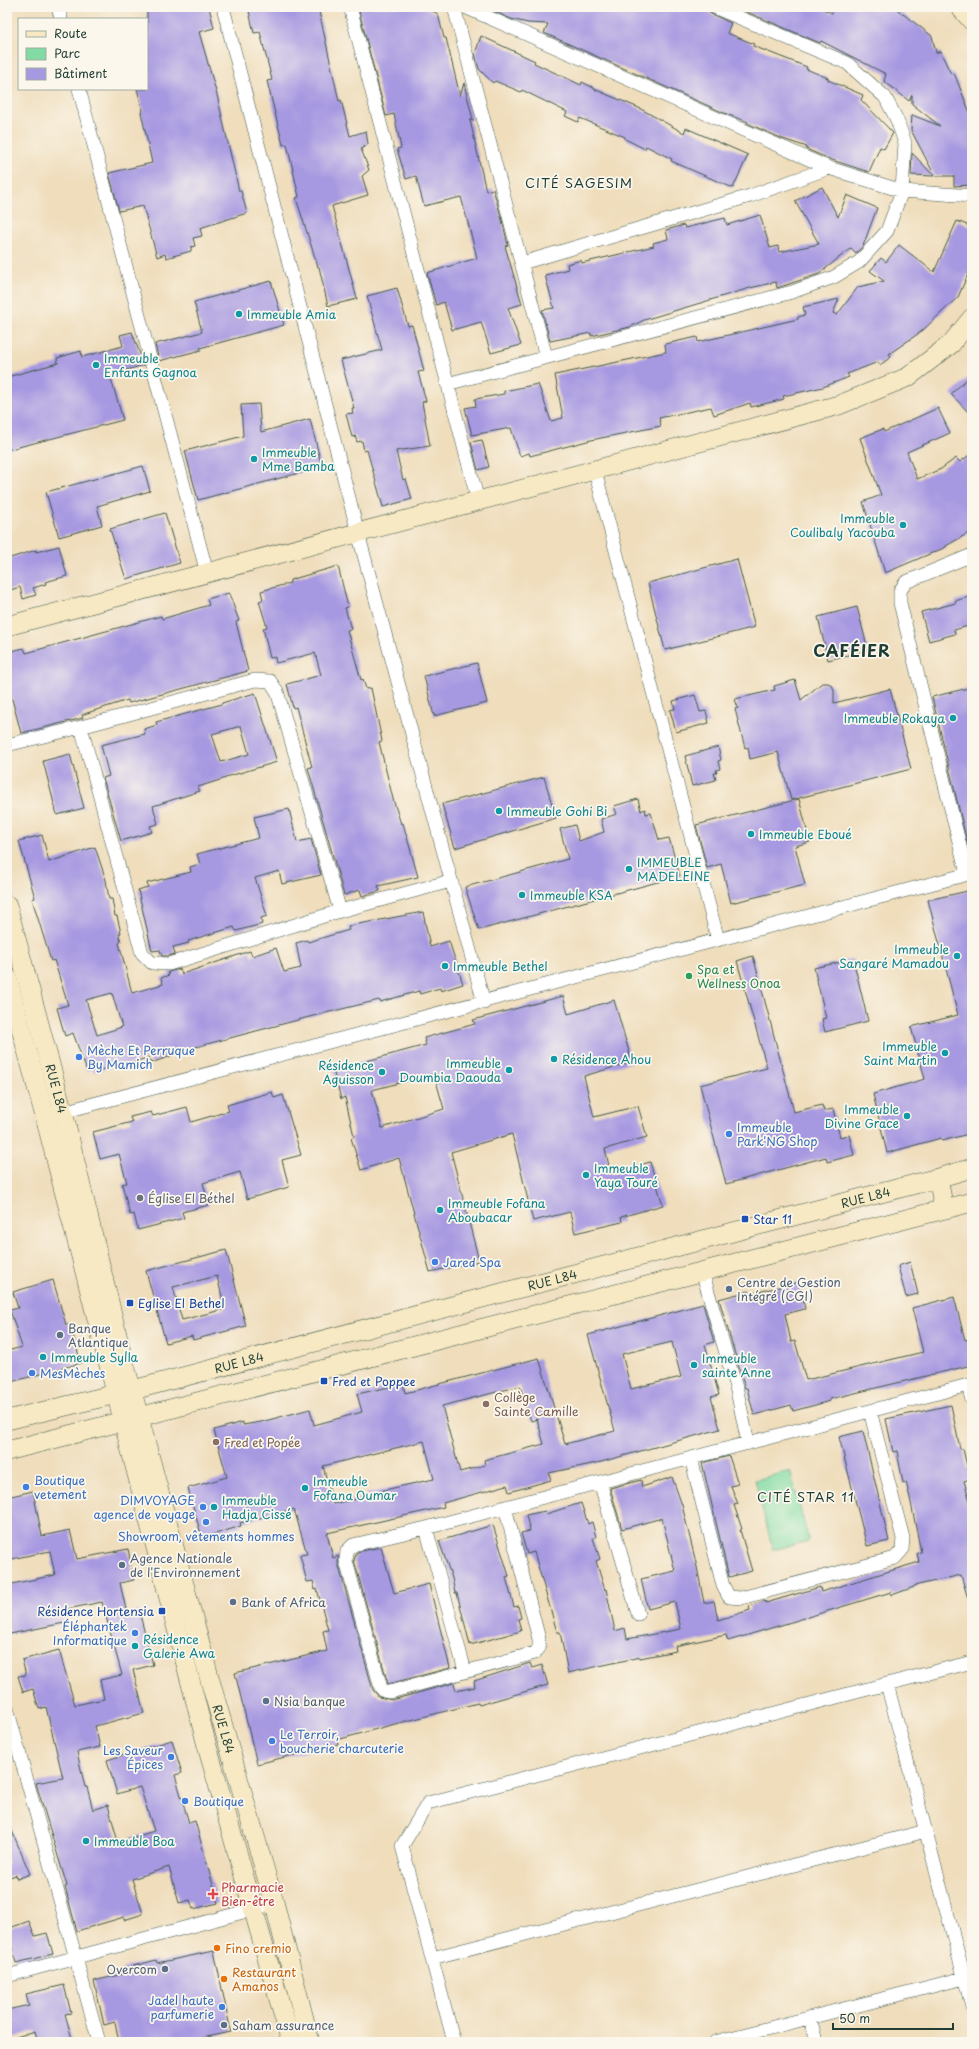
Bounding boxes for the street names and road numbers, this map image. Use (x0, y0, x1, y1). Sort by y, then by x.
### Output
street label: RUE L84 (41, 1062, 72, 1115)
street label: RUE L84 (839, 1182, 892, 1212)
street label: RUE L84 (525, 1264, 579, 1295)
street label: RUE L84 (212, 1347, 266, 1377)
street label: RUE L84 (208, 1702, 240, 1756)

